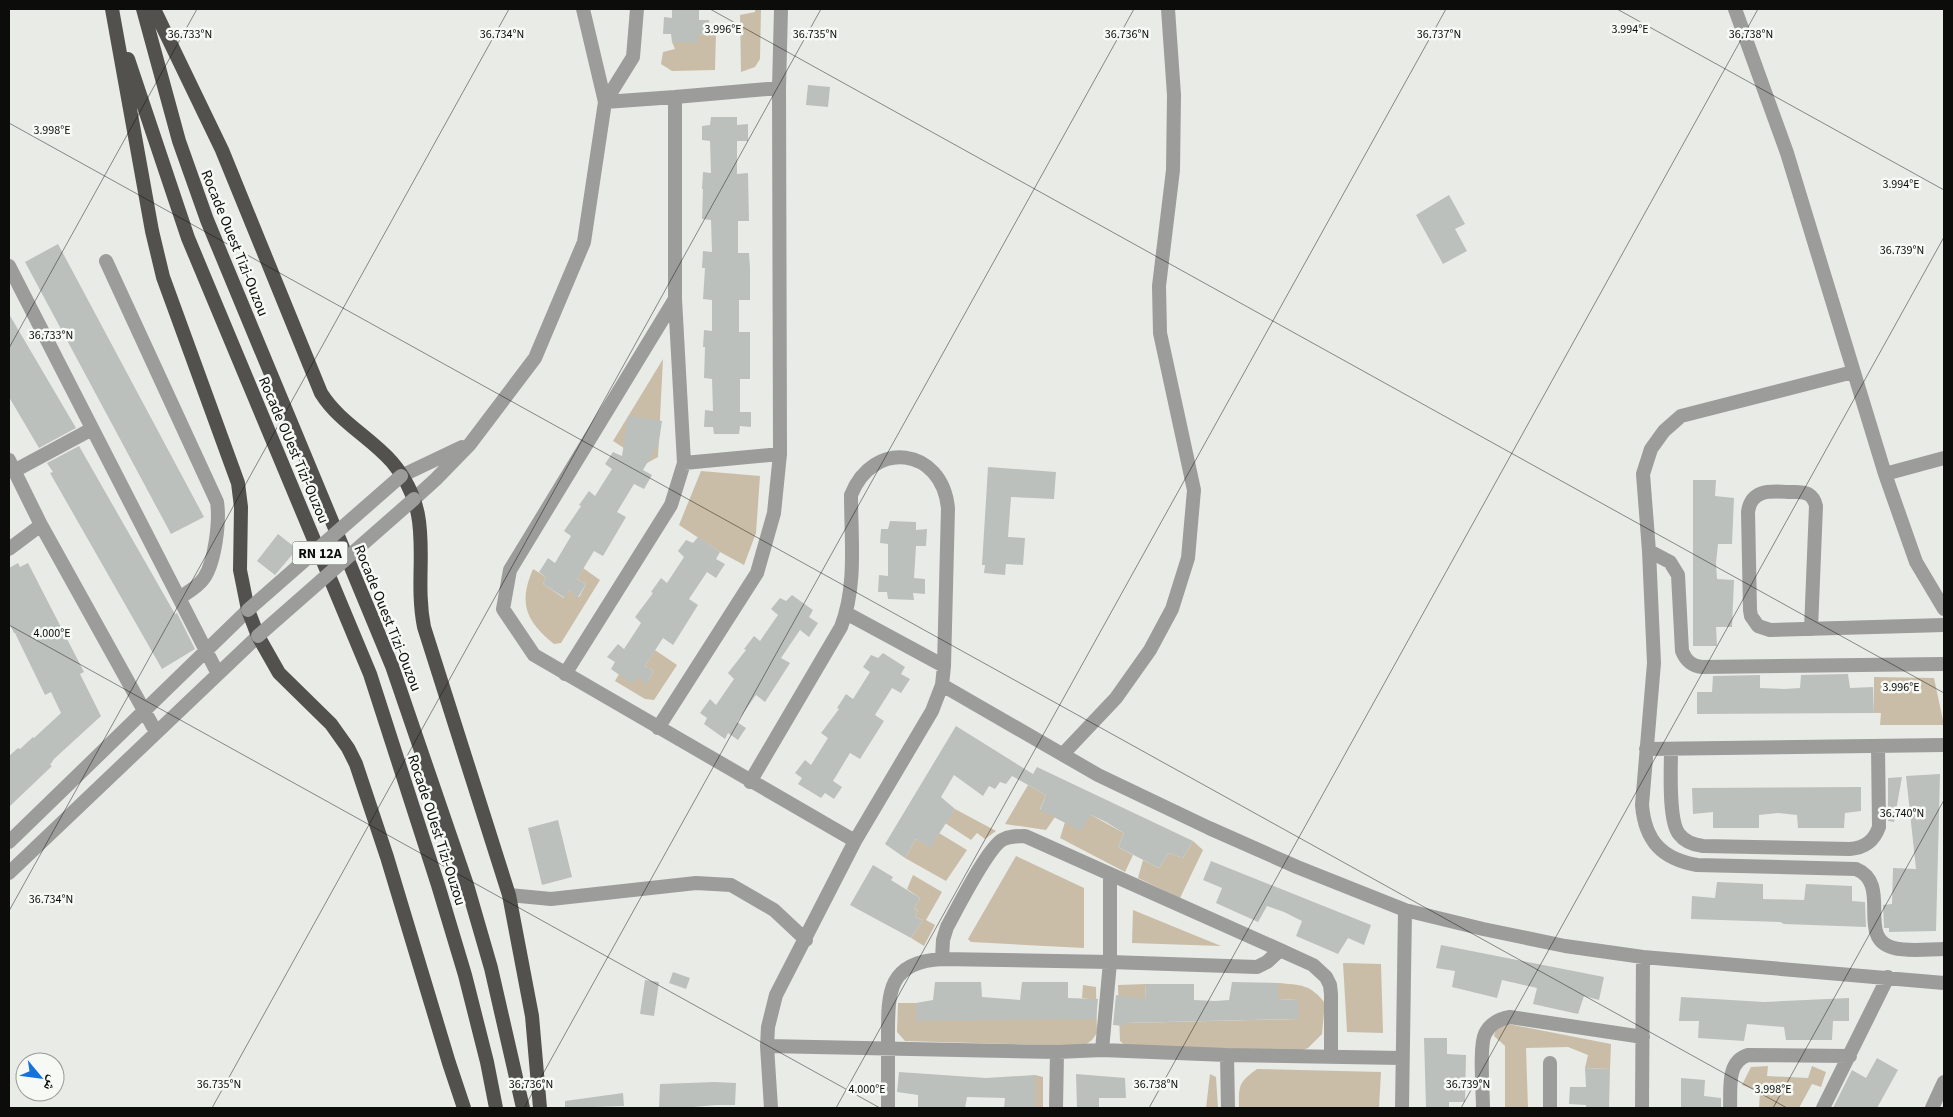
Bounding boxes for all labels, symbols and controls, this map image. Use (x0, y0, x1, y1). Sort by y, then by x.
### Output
text: 3.996°E (704, 21, 742, 38)
text: 3.994°E (1611, 21, 1649, 38)
text: 36.733°N (168, 26, 212, 43)
text: 36.734°N (480, 26, 524, 43)
text: 36.735°N (793, 26, 837, 43)
text: 36.736°N (1105, 26, 1149, 43)
text: 36.737°N (1417, 26, 1461, 43)
text: 36.738°N (1729, 26, 1773, 43)
text: 3.998°E (33, 122, 71, 139)
street label: Rocade Ouest Tizi-Ouzou (196, 167, 274, 320)
text: 3.994°E (1882, 176, 1920, 193)
text: 36.739°N (1880, 242, 1924, 259)
text: 36.733°N (29, 327, 73, 344)
street label: Rocade OUest Tizi-Ouzou (253, 373, 334, 527)
road number: RN 12A (292, 542, 348, 564)
street label: Rocade Ouest Tizi-Ouzou (349, 542, 427, 695)
text: 4.000°E (33, 625, 71, 642)
text: 3.996°E (1882, 679, 1920, 696)
street label: Rocade OUest Tizi-Ouzou (402, 752, 471, 908)
text: 36.740°N (1880, 805, 1924, 822)
text: 36.734°N (29, 891, 73, 908)
north arrow (15, 1052, 65, 1102)
text: ش (38, 1071, 63, 1094)
text: 36.735°N (197, 1076, 241, 1093)
text: 36.736°N (509, 1076, 553, 1093)
text: 36.738°N (1134, 1076, 1178, 1093)
text: 36.739°N (1446, 1076, 1490, 1093)
text: 4.000°E (848, 1081, 886, 1098)
text: 3.998°E (1754, 1081, 1792, 1098)

